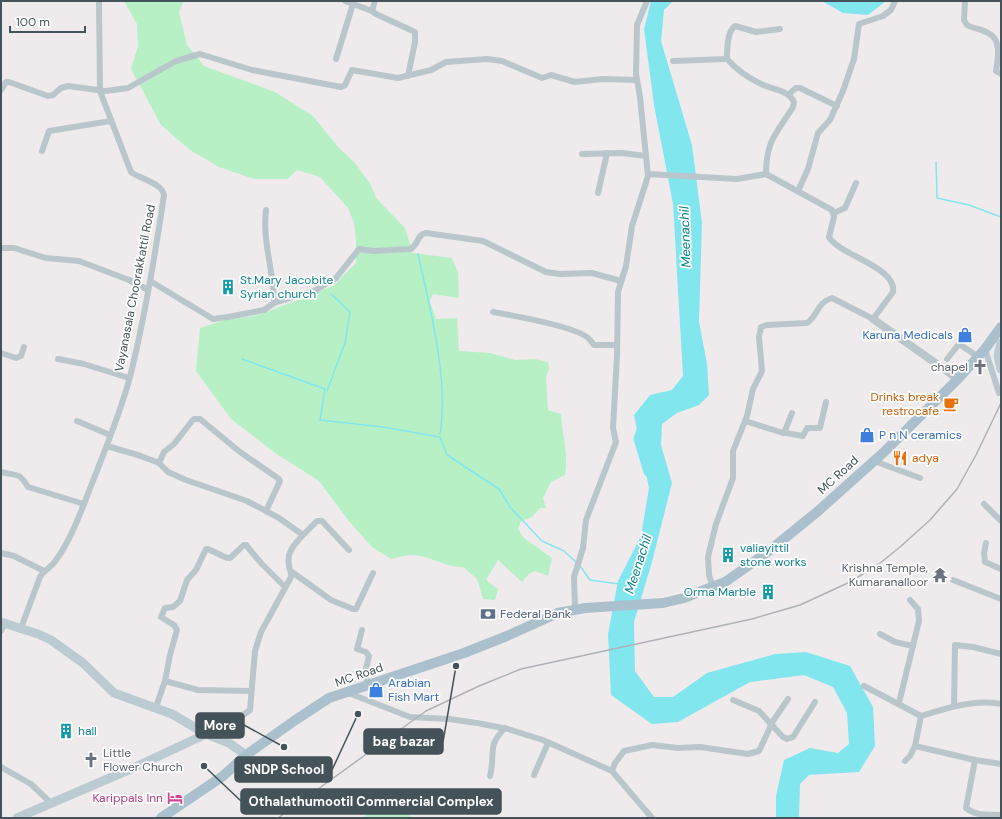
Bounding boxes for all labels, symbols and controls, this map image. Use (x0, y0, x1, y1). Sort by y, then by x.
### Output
scale bar (10, 8, 85, 34)
text: 100 m (16, 14, 50, 30)
street label: Vayanasala Choorakkattil Road (111, 203, 159, 373)
water label: Meenachil (675, 205, 695, 268)
place label: St.Mary Jacobite Syrian church (240, 272, 333, 302)
building icon: St.Mary Jacobite Syrian church (219, 278, 237, 296)
shop icon: Karuna Medicals (956, 326, 974, 344)
place label: Karuna Medicals (862, 327, 953, 343)
church icon: chapel (971, 358, 989, 376)
place label: chapel (931, 359, 968, 375)
place label: Drinks break restrocafe (871, 389, 939, 419)
cafe icon: Drinks break restrocafe (942, 395, 960, 413)
shop icon: P n N ceramics (858, 426, 876, 444)
place label: P n N ceramics (879, 427, 962, 443)
restaurant icon: adya (891, 449, 909, 467)
place label: adya (912, 450, 939, 466)
street label: MC Road (814, 452, 862, 498)
water label: Meenachil (620, 531, 656, 596)
place label: valiayittil stone works (740, 540, 807, 570)
building icon: valiayittil stone works (719, 546, 737, 564)
place label: Krishna Temple, Kumaranalloor (842, 560, 929, 590)
temple icon: Krishna Temple, Kumaranalloor (931, 566, 949, 584)
building icon: Orma Marble (759, 583, 777, 601)
place label: Orma Marble (684, 584, 756, 600)
bank icon: Federal Bank (479, 605, 497, 623)
place label: Federal Bank (500, 606, 571, 622)
street label: MC Road (333, 659, 385, 691)
place label: Arabian Fish Mart (388, 675, 439, 705)
shop icon: Arabian Fish Mart (367, 681, 385, 699)
callout: More (196, 713, 244, 738)
text: More (204, 717, 236, 734)
building icon: hall (57, 722, 75, 740)
place label: hall (78, 723, 97, 739)
callout: bag bazar (364, 729, 443, 754)
text: bag bazar (373, 733, 436, 750)
place label: Little Flower Church (103, 745, 183, 775)
church icon: Little Flower Church (82, 751, 100, 769)
callout: SNDP School (235, 757, 332, 782)
text: SNDP School (244, 761, 324, 778)
hotel icon: Karippals Inn (166, 789, 184, 807)
callout: Othalathumootil Commercial Complex (241, 789, 501, 814)
place label: Karippals Inn (92, 790, 163, 806)
text: Othalathumootil Commercial Complex (249, 793, 494, 810)

